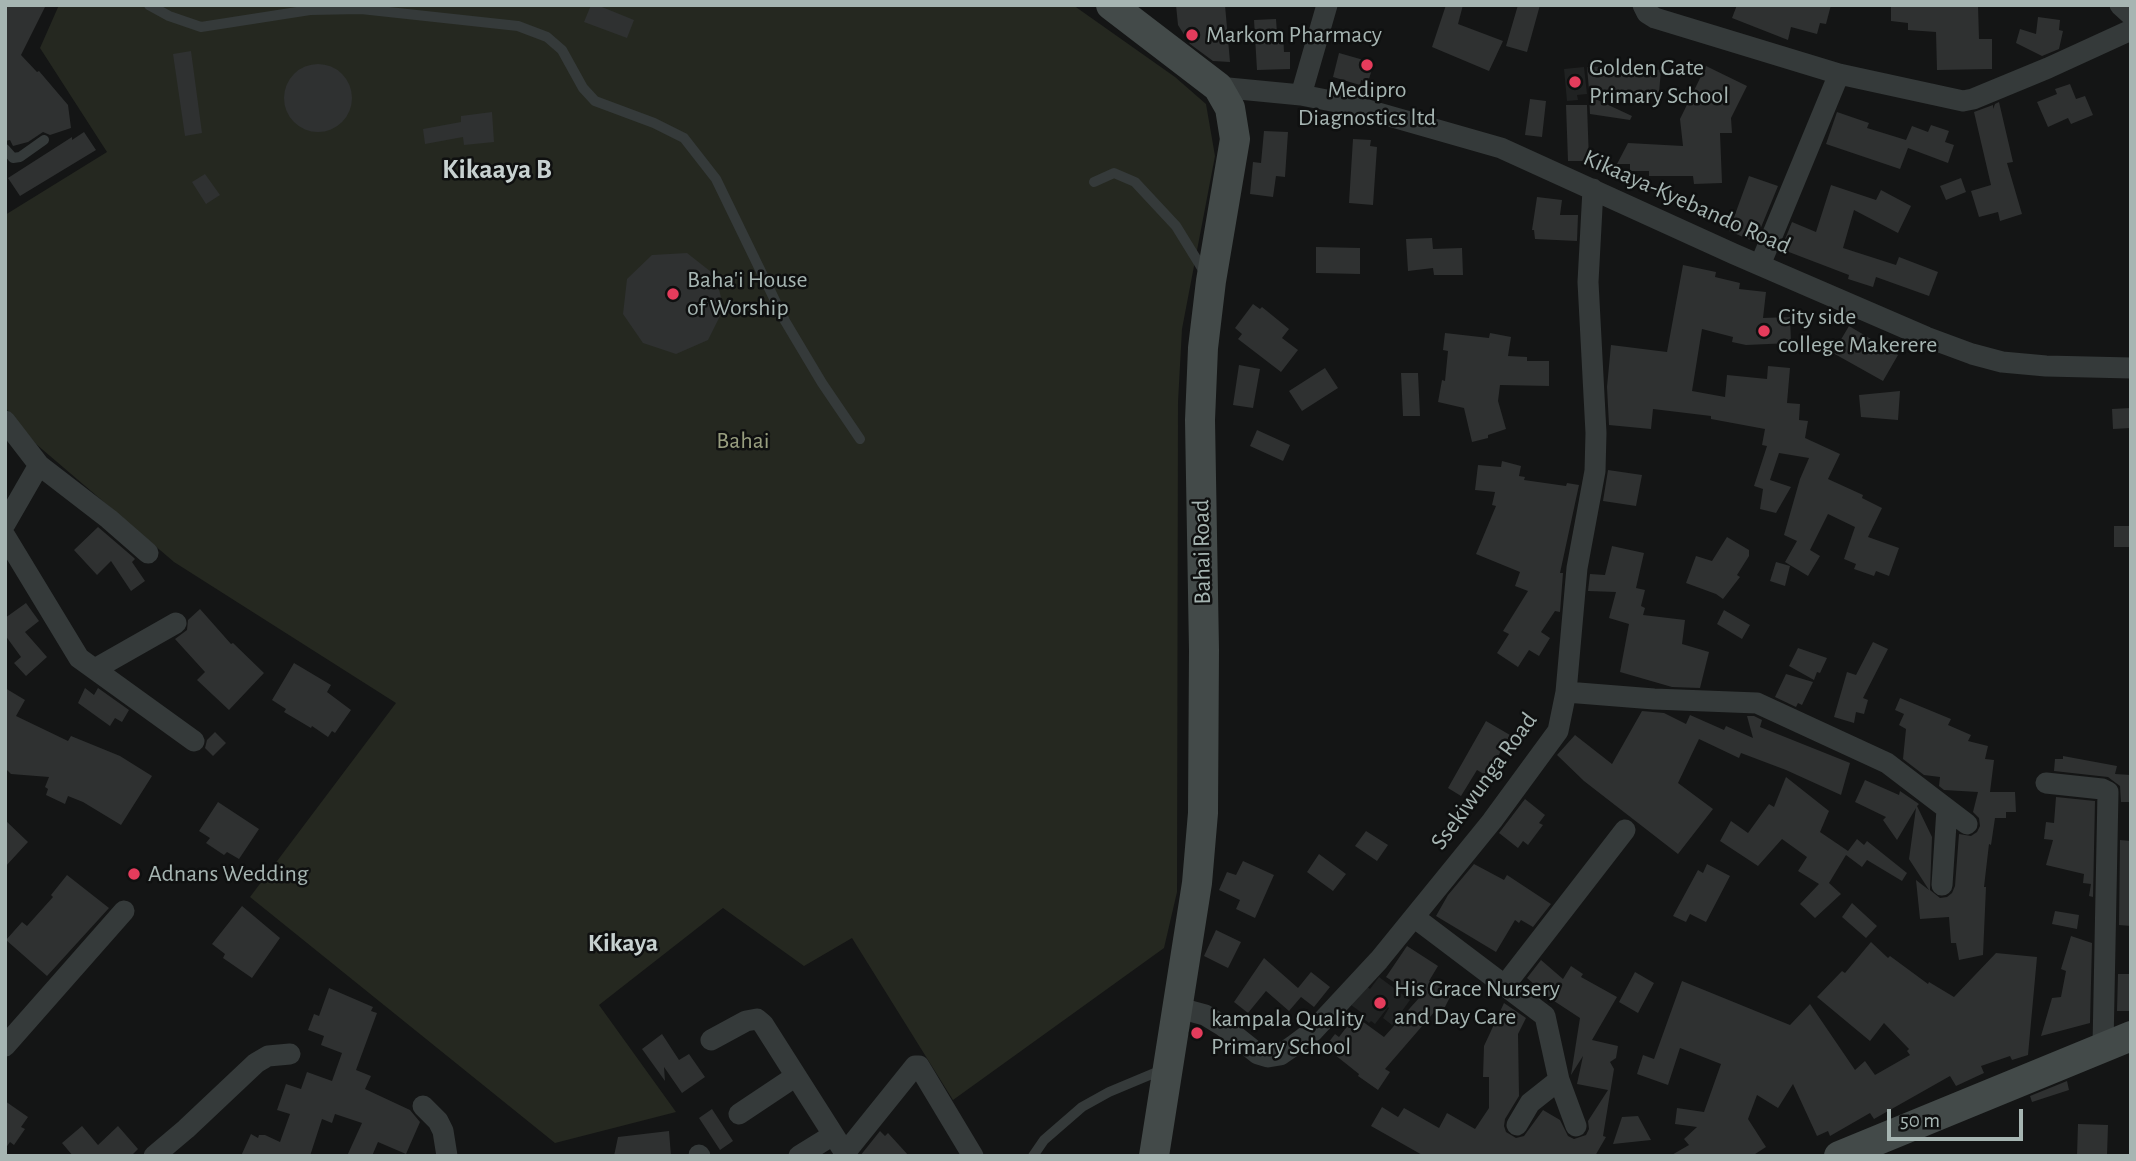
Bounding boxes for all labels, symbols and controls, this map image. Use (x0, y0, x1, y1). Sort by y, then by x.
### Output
place label: Markom Pharmacy (1206, 21, 1382, 49)
marker: Markom Pharmacy (1184, 27, 1200, 43)
place label: Golden Gate Primary School (1589, 54, 1729, 110)
marker: Medipro Diagnostics ltd (1359, 57, 1375, 73)
marker: Golden Gate Primary School (1567, 74, 1583, 90)
place label: Medipro Diagnostics ltd (1298, 76, 1436, 132)
street label: Kikaaya-Kyebando Road (1579, 143, 1795, 261)
district label: Kikaaya B (442, 153, 552, 187)
place label: Baha'i House of Worship (687, 266, 808, 322)
marker: Baha'i House of Worship (665, 286, 681, 302)
place label: City side college Makerere (1778, 303, 1937, 359)
marker: City side college Makerere (1756, 323, 1772, 339)
park label: Bahai (716, 427, 770, 455)
street label: Bahai Road (1187, 499, 1217, 605)
street label: Ssekiwunga Road (1425, 707, 1543, 855)
place label: Adnans Wedding (148, 860, 309, 888)
marker: Adnans Wedding (126, 866, 142, 882)
district label: Kikaya (588, 927, 658, 959)
place label: His Grace Nursery and Day Care (1394, 975, 1560, 1031)
marker: His Grace Nursery and Day Care (1372, 995, 1388, 1011)
place label: kampala Quality Primary School (1211, 1005, 1364, 1061)
marker: kampala Quality Primary School (1189, 1025, 1205, 1041)
scale bar (1891, 1094, 2028, 1138)
text: 50 m (1900, 1110, 1940, 1131)

